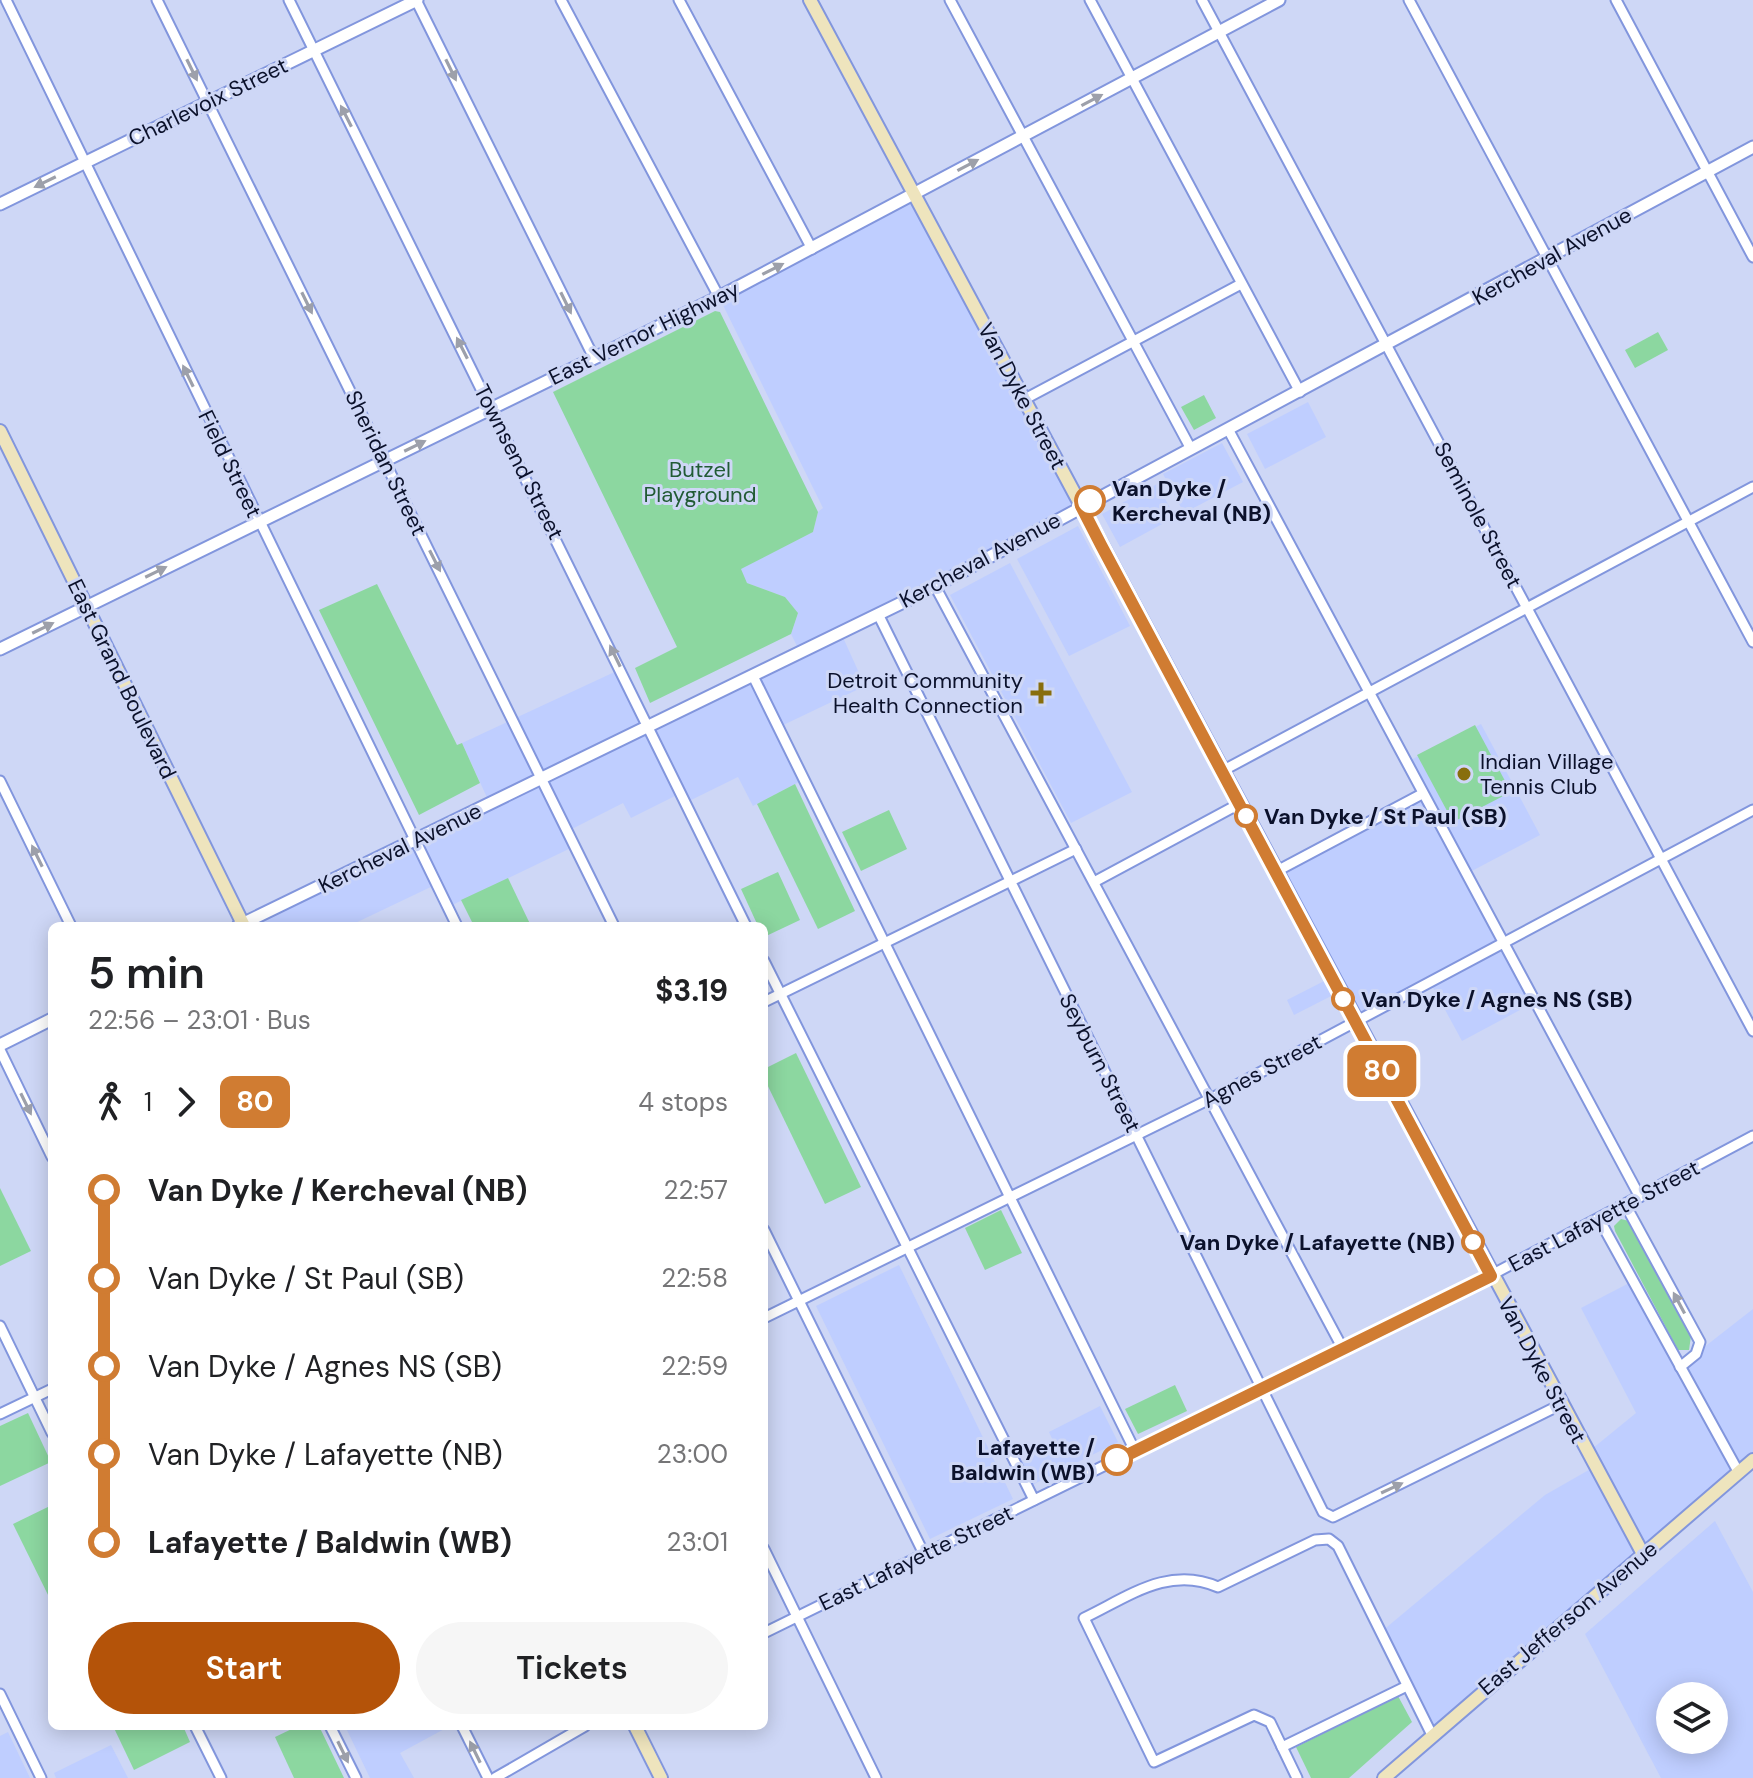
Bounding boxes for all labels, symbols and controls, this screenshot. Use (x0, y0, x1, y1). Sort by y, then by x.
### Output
street label: Charlevoix Street (123, 51, 293, 153)
one-way arrow (185, 58, 198, 81)
one-way arrow (444, 59, 458, 82)
one-way arrow (1081, 93, 1104, 106)
one-way arrow (339, 104, 353, 127)
one-way arrow (957, 159, 980, 172)
one-way arrow (33, 175, 57, 189)
street label: Kercheval Avenue (1467, 200, 1637, 312)
one-way arrow (762, 262, 785, 275)
street label: East Vernor Highway (544, 274, 744, 392)
one-way arrow (300, 292, 313, 315)
one-way arrow (559, 292, 573, 315)
street label: Van Dyke Street (971, 318, 1073, 474)
one-way arrow (455, 337, 469, 360)
one-way arrow (181, 365, 195, 388)
street label: Townsend Street (467, 379, 571, 545)
street label: Sheridan Street (338, 386, 434, 540)
street label: Field Street (191, 405, 269, 523)
street label: Seminole Street (1427, 437, 1529, 593)
one-way arrow (403, 439, 426, 452)
park label: Butzel Playground (644, 455, 756, 509)
place label: Van Dyke / Kercheval (NB) (1112, 474, 1271, 528)
marker: Van Dyke / Kercheval (NB) (1075, 486, 1105, 516)
street label: Kercheval Avenue (895, 505, 1065, 615)
one-way arrow (428, 549, 442, 573)
one-way arrow (144, 565, 167, 579)
street label: East Grand Boulevard (61, 574, 183, 784)
one-way arrow (31, 621, 54, 634)
one-way arrow (608, 645, 622, 668)
place label: Detroit Community Health Connection (827, 666, 1023, 720)
marker: Detroit Community Health Connection (1030, 682, 1052, 704)
place label: Indian Village Tennis Club (1480, 747, 1613, 801)
marker: Indian Village Tennis Club (1455, 765, 1473, 783)
street label: Kercheval Avenue (314, 796, 486, 900)
place label: Van Dyke / St Paul (SB) (1264, 802, 1507, 831)
marker: Van Dyke / St Paul (SB) (1235, 805, 1257, 827)
one-way arrow (30, 844, 44, 868)
text: 5 min (88, 944, 205, 1002)
text: $3.19 (655, 971, 728, 1010)
place label: Van Dyke / Agnes NS (SB) (1361, 985, 1632, 1014)
marker: Van Dyke / Agnes NS (SB) (1332, 988, 1354, 1010)
street label: Seyburn Street (1052, 989, 1148, 1137)
text: 22:56 – 23:01 · Bus (88, 1003, 311, 1037)
street label: Agnes Street (1197, 1027, 1327, 1115)
line badge: 80 (1346, 1045, 1418, 1097)
text: 80 (1363, 1052, 1401, 1089)
icon: walk (88, 1080, 132, 1124)
icon: forward (164, 1080, 208, 1124)
text: 80 (236, 1083, 274, 1120)
text: 1 (144, 1085, 152, 1119)
text: 4 stops (638, 1085, 728, 1119)
one-way arrow (19, 1092, 33, 1115)
street label: East Lafayette Street (1503, 1153, 1705, 1279)
text: Van Dyke / Kercheval (NB) (148, 1171, 527, 1210)
text: 22:57 (663, 1173, 728, 1207)
place label: Van Dyke / Lafayette (NB) (1180, 1228, 1455, 1257)
marker: Van Dyke / Lafayette (NB) (1462, 1231, 1484, 1253)
text: Van Dyke / St Paul (SB) (148, 1259, 464, 1298)
text: 22:58 (661, 1261, 728, 1295)
one-way arrow (1673, 1291, 1686, 1314)
street label: Van Dyke Street (1491, 1292, 1593, 1448)
text: Van Dyke / Agnes NS (SB) (148, 1347, 502, 1386)
text: 22:59 (661, 1349, 728, 1383)
place label: Lafayette / Baldwin (WB) (951, 1433, 1095, 1487)
text: Van Dyke / Lafayette (NB) (148, 1435, 503, 1474)
text: 23:00 (657, 1437, 728, 1471)
marker: Lafayette / Baldwin (WB) (1102, 1445, 1132, 1475)
one-way arrow (1380, 1481, 1403, 1495)
street label: East Lafayette Street (814, 1498, 1018, 1618)
text: Lafayette / Baldwin (WB) (148, 1523, 512, 1562)
text: 23:01 (667, 1525, 728, 1559)
street label: East Jefferson Avenue (1472, 1534, 1664, 1702)
button: Start (88, 1622, 400, 1714)
button: Tickets (416, 1622, 728, 1714)
map controls (1656, 1682, 1728, 1754)
button: layers (1656, 1682, 1728, 1754)
one-way arrow (336, 1740, 350, 1764)
one-way arrow (468, 1741, 481, 1764)

